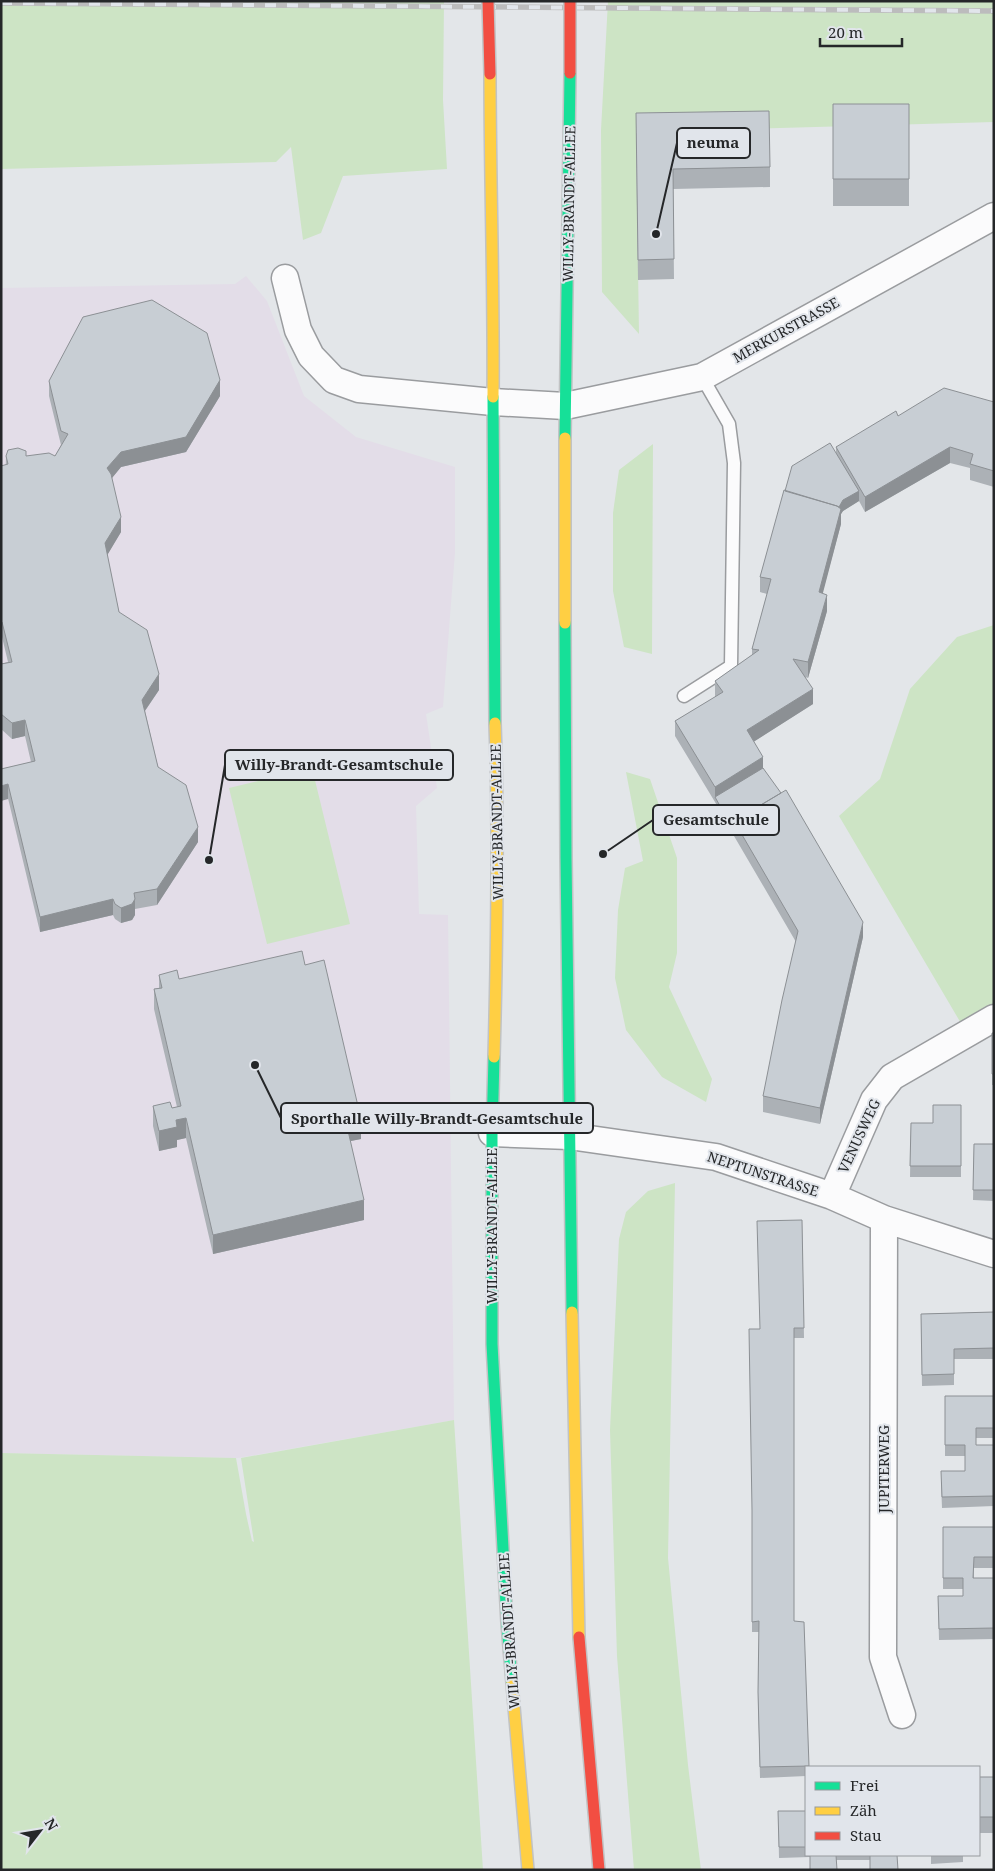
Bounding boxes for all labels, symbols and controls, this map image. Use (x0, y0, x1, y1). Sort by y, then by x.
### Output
scale bar (820, 15, 902, 47)
text: 20 m (828, 22, 863, 42)
street label: WILLY-BRANDT-ALLEE (558, 126, 579, 282)
callout: neuma (677, 128, 750, 158)
text: neuma (687, 132, 739, 152)
street label: MERKURSTRASSE (729, 292, 843, 367)
street label: WILLY-BRANDT-ALLEE (486, 744, 507, 900)
callout: Willy-Brandt-Gesamtschule (225, 750, 453, 780)
text: Willy-Brandt-Gesamtschule (235, 754, 443, 774)
callout: Gesamtschule (653, 805, 779, 835)
text: Gesamtschule (663, 809, 769, 829)
street label: VENUSWEG (833, 1096, 884, 1176)
callout: Sporthalle Willy-Brandt-Gesamtschule (281, 1103, 593, 1133)
text: Sporthalle Willy-Brandt-Gesamtschule (291, 1108, 583, 1128)
street label: NEPTUNSTRASSE (705, 1147, 822, 1201)
street label: WILLY-BRANDT-ALLEE (482, 1148, 501, 1304)
street label: JUPITERWEG (874, 1425, 893, 1514)
street label: WILLY-BRANDT-ALLEE (494, 1552, 523, 1709)
legend (805, 1766, 980, 1856)
text: Frei (850, 1775, 879, 1795)
text: Zäh (850, 1800, 877, 1820)
north arrow (15, 1806, 65, 1856)
text: N (41, 1814, 63, 1834)
text: Stau (850, 1825, 882, 1845)

